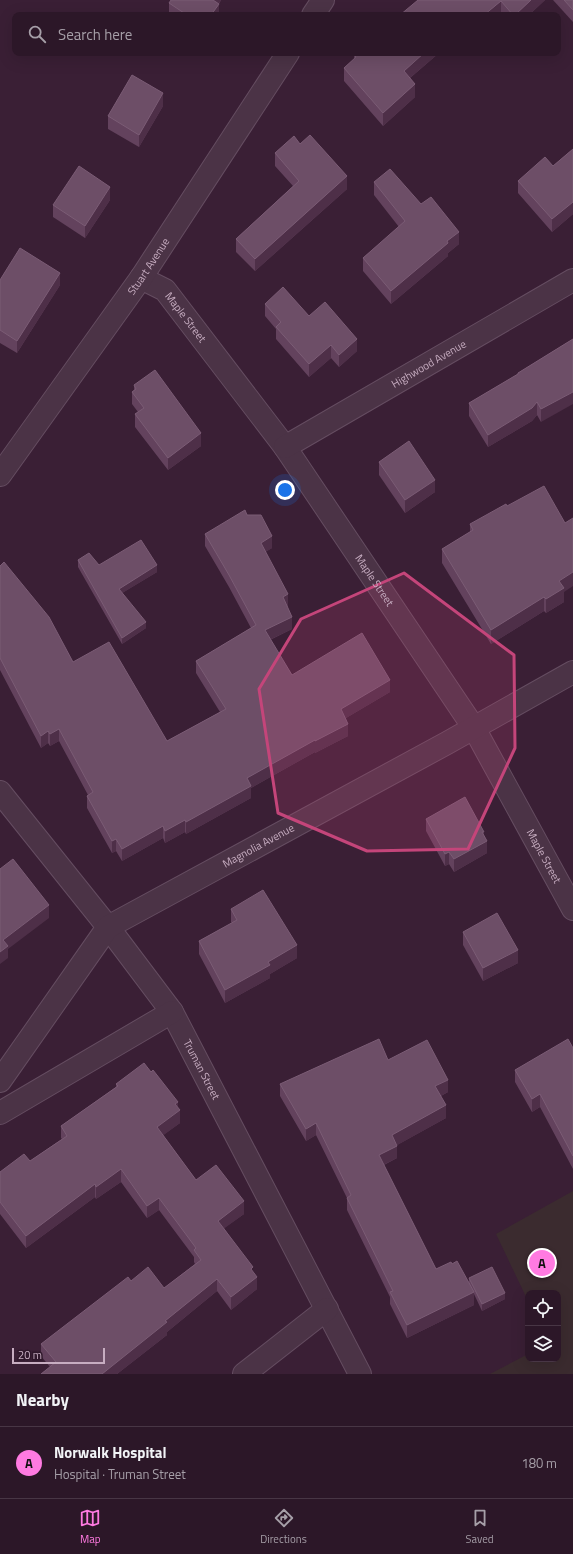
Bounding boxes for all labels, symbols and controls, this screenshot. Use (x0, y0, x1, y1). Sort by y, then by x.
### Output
search box (12, 12, 561, 56)
icon: search (26, 23, 48, 45)
text: Search here (58, 23, 132, 46)
street label: Stuart Avenue (123, 234, 173, 298)
street label: Maple Street (161, 289, 210, 346)
street label: Highwood Avenue (388, 336, 469, 392)
your location (275, 480, 295, 500)
street label: Maple Street (351, 551, 398, 609)
street label: Magnolia Avenue (219, 819, 297, 871)
street label: Maple Street (523, 826, 565, 886)
street label: Truman Street (180, 1036, 224, 1103)
pin: A (529, 1248, 555, 1278)
map controls (525, 1290, 561, 1362)
button: locate (525, 1290, 561, 1326)
button: layers (525, 1326, 561, 1362)
scale bar (12, 1346, 105, 1365)
text: 20 m (18, 1347, 42, 1363)
text: Nearby (16, 1387, 69, 1413)
text: Norwalk Hospital (54, 1441, 167, 1464)
text: A (25, 1453, 33, 1473)
text: 180 m (521, 1453, 557, 1473)
text: Hospital · Truman Street (54, 1464, 186, 1484)
tab: Map (79, 1507, 101, 1547)
tab: Directions (260, 1507, 307, 1547)
tab: Saved (466, 1507, 494, 1547)

